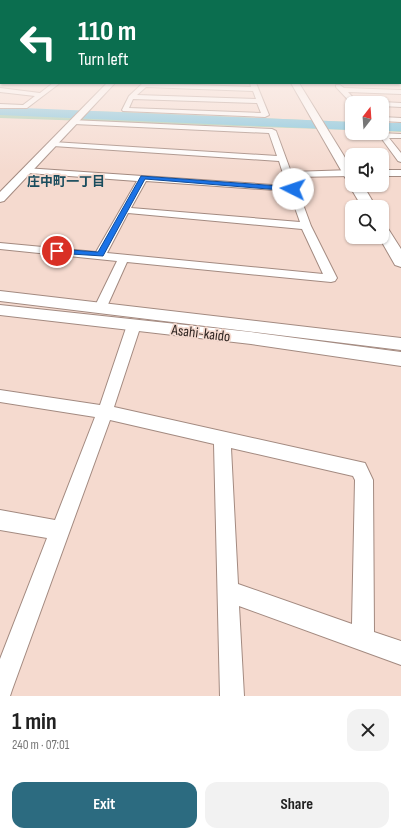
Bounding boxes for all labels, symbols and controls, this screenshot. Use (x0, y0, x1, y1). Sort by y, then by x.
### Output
text: 110 m (78, 15, 136, 48)
icon: left (12, 16, 64, 68)
text: Turn left (78, 49, 129, 70)
north arrow (345, 96, 389, 140)
map controls (345, 96, 389, 244)
button: sound (345, 148, 389, 192)
position arrow (272, 168, 314, 210)
district label: 庄中町一丁目 (27, 174, 105, 190)
button: search (345, 200, 389, 244)
pin (40, 234, 74, 268)
icon: arrive (46, 240, 68, 262)
street label: Asahi-kaido (169, 320, 231, 347)
text: 1 min (12, 707, 57, 736)
button: close (347, 709, 389, 751)
text: 240 m · 07:01 (12, 737, 69, 753)
button: Exit (12, 782, 197, 828)
button: Share (205, 782, 389, 828)

